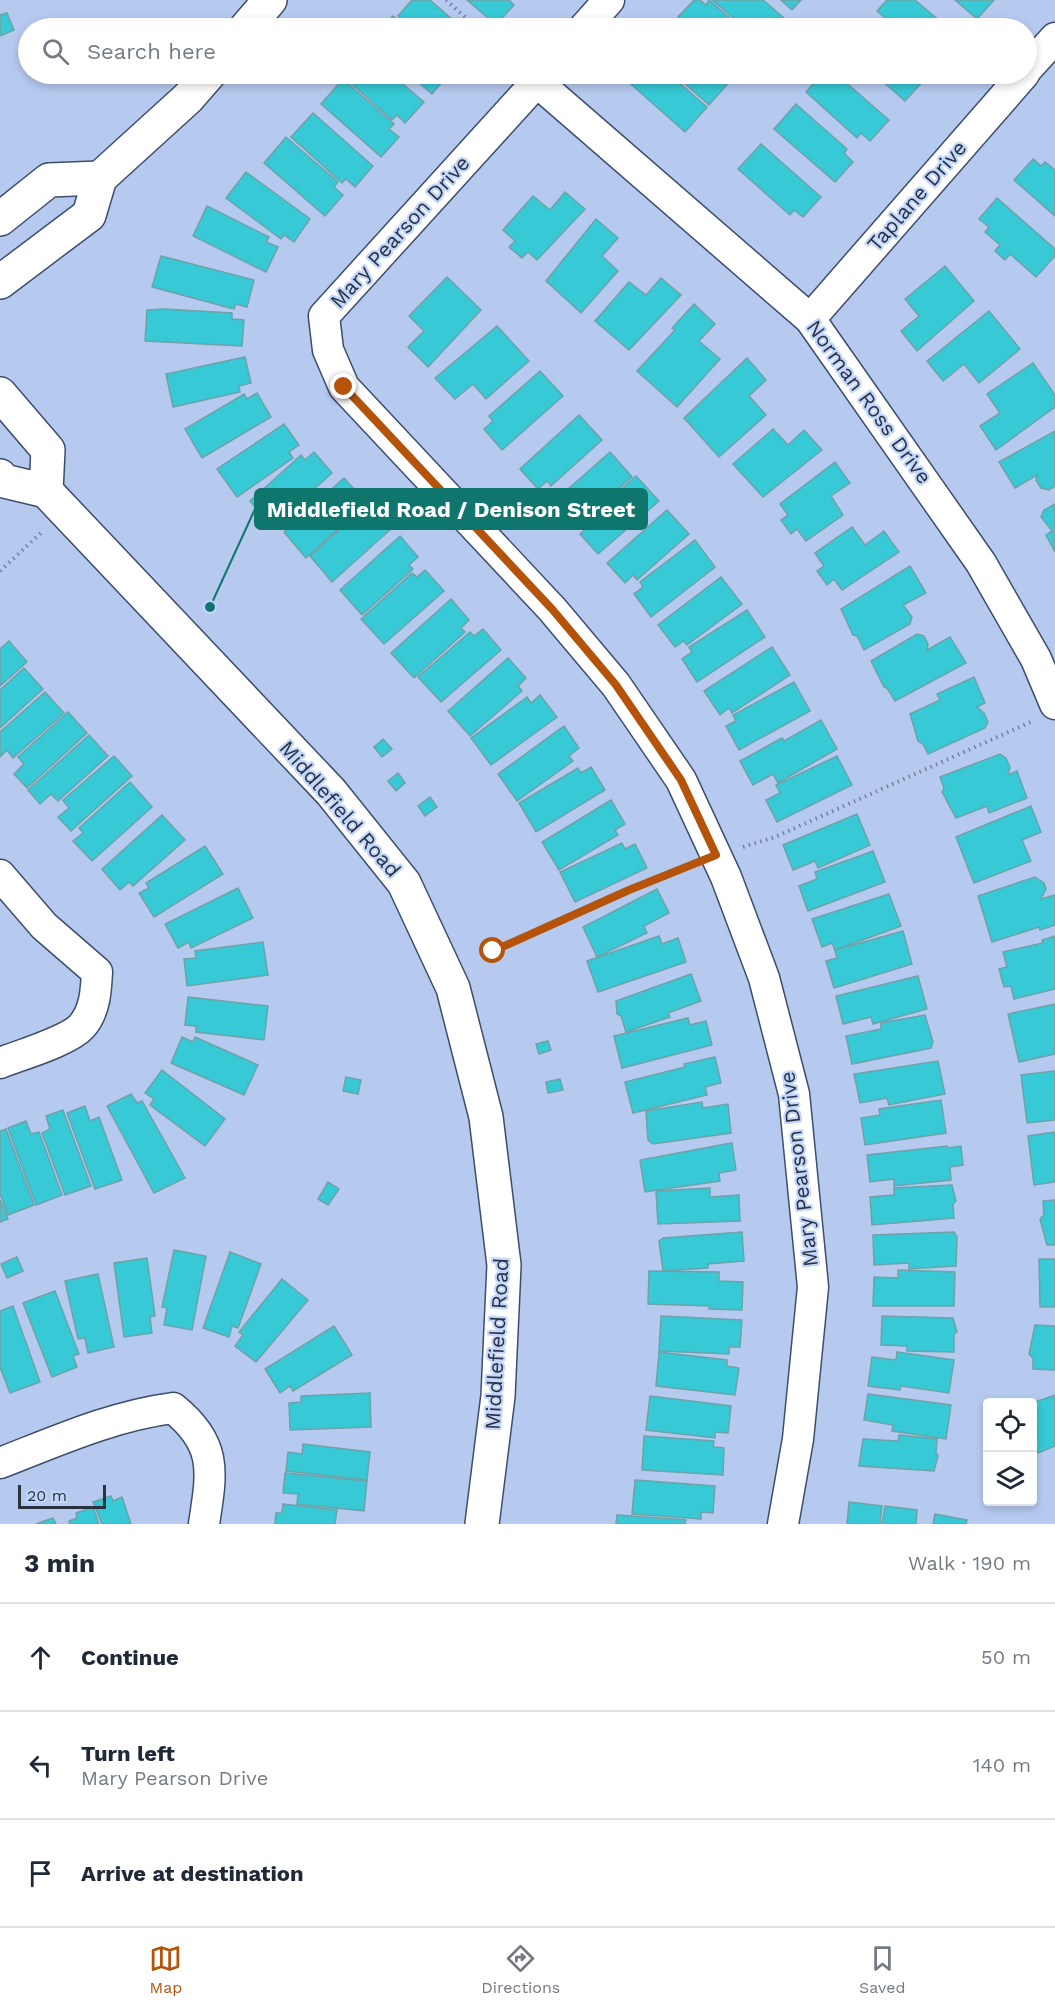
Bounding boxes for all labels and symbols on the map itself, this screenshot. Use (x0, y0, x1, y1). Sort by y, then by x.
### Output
street label: Taplane Drive (862, 135, 971, 256)
street label: Mary Pearson Drive (325, 150, 475, 313)
street label: Norman Ross Drive (802, 315, 937, 488)
route end (330, 373, 356, 399)
callout: Middlefield Road / Denison Street (255, 489, 647, 529)
text: Middlefield Road / Denison Street (267, 497, 636, 522)
street label: Middlefield Road (274, 735, 406, 882)
route start (479, 937, 505, 963)
street label: Mary Pearson Drive (774, 1070, 823, 1268)
street label: Middlefield Road (480, 1257, 513, 1431)
scale bar (18, 1482, 106, 1510)

